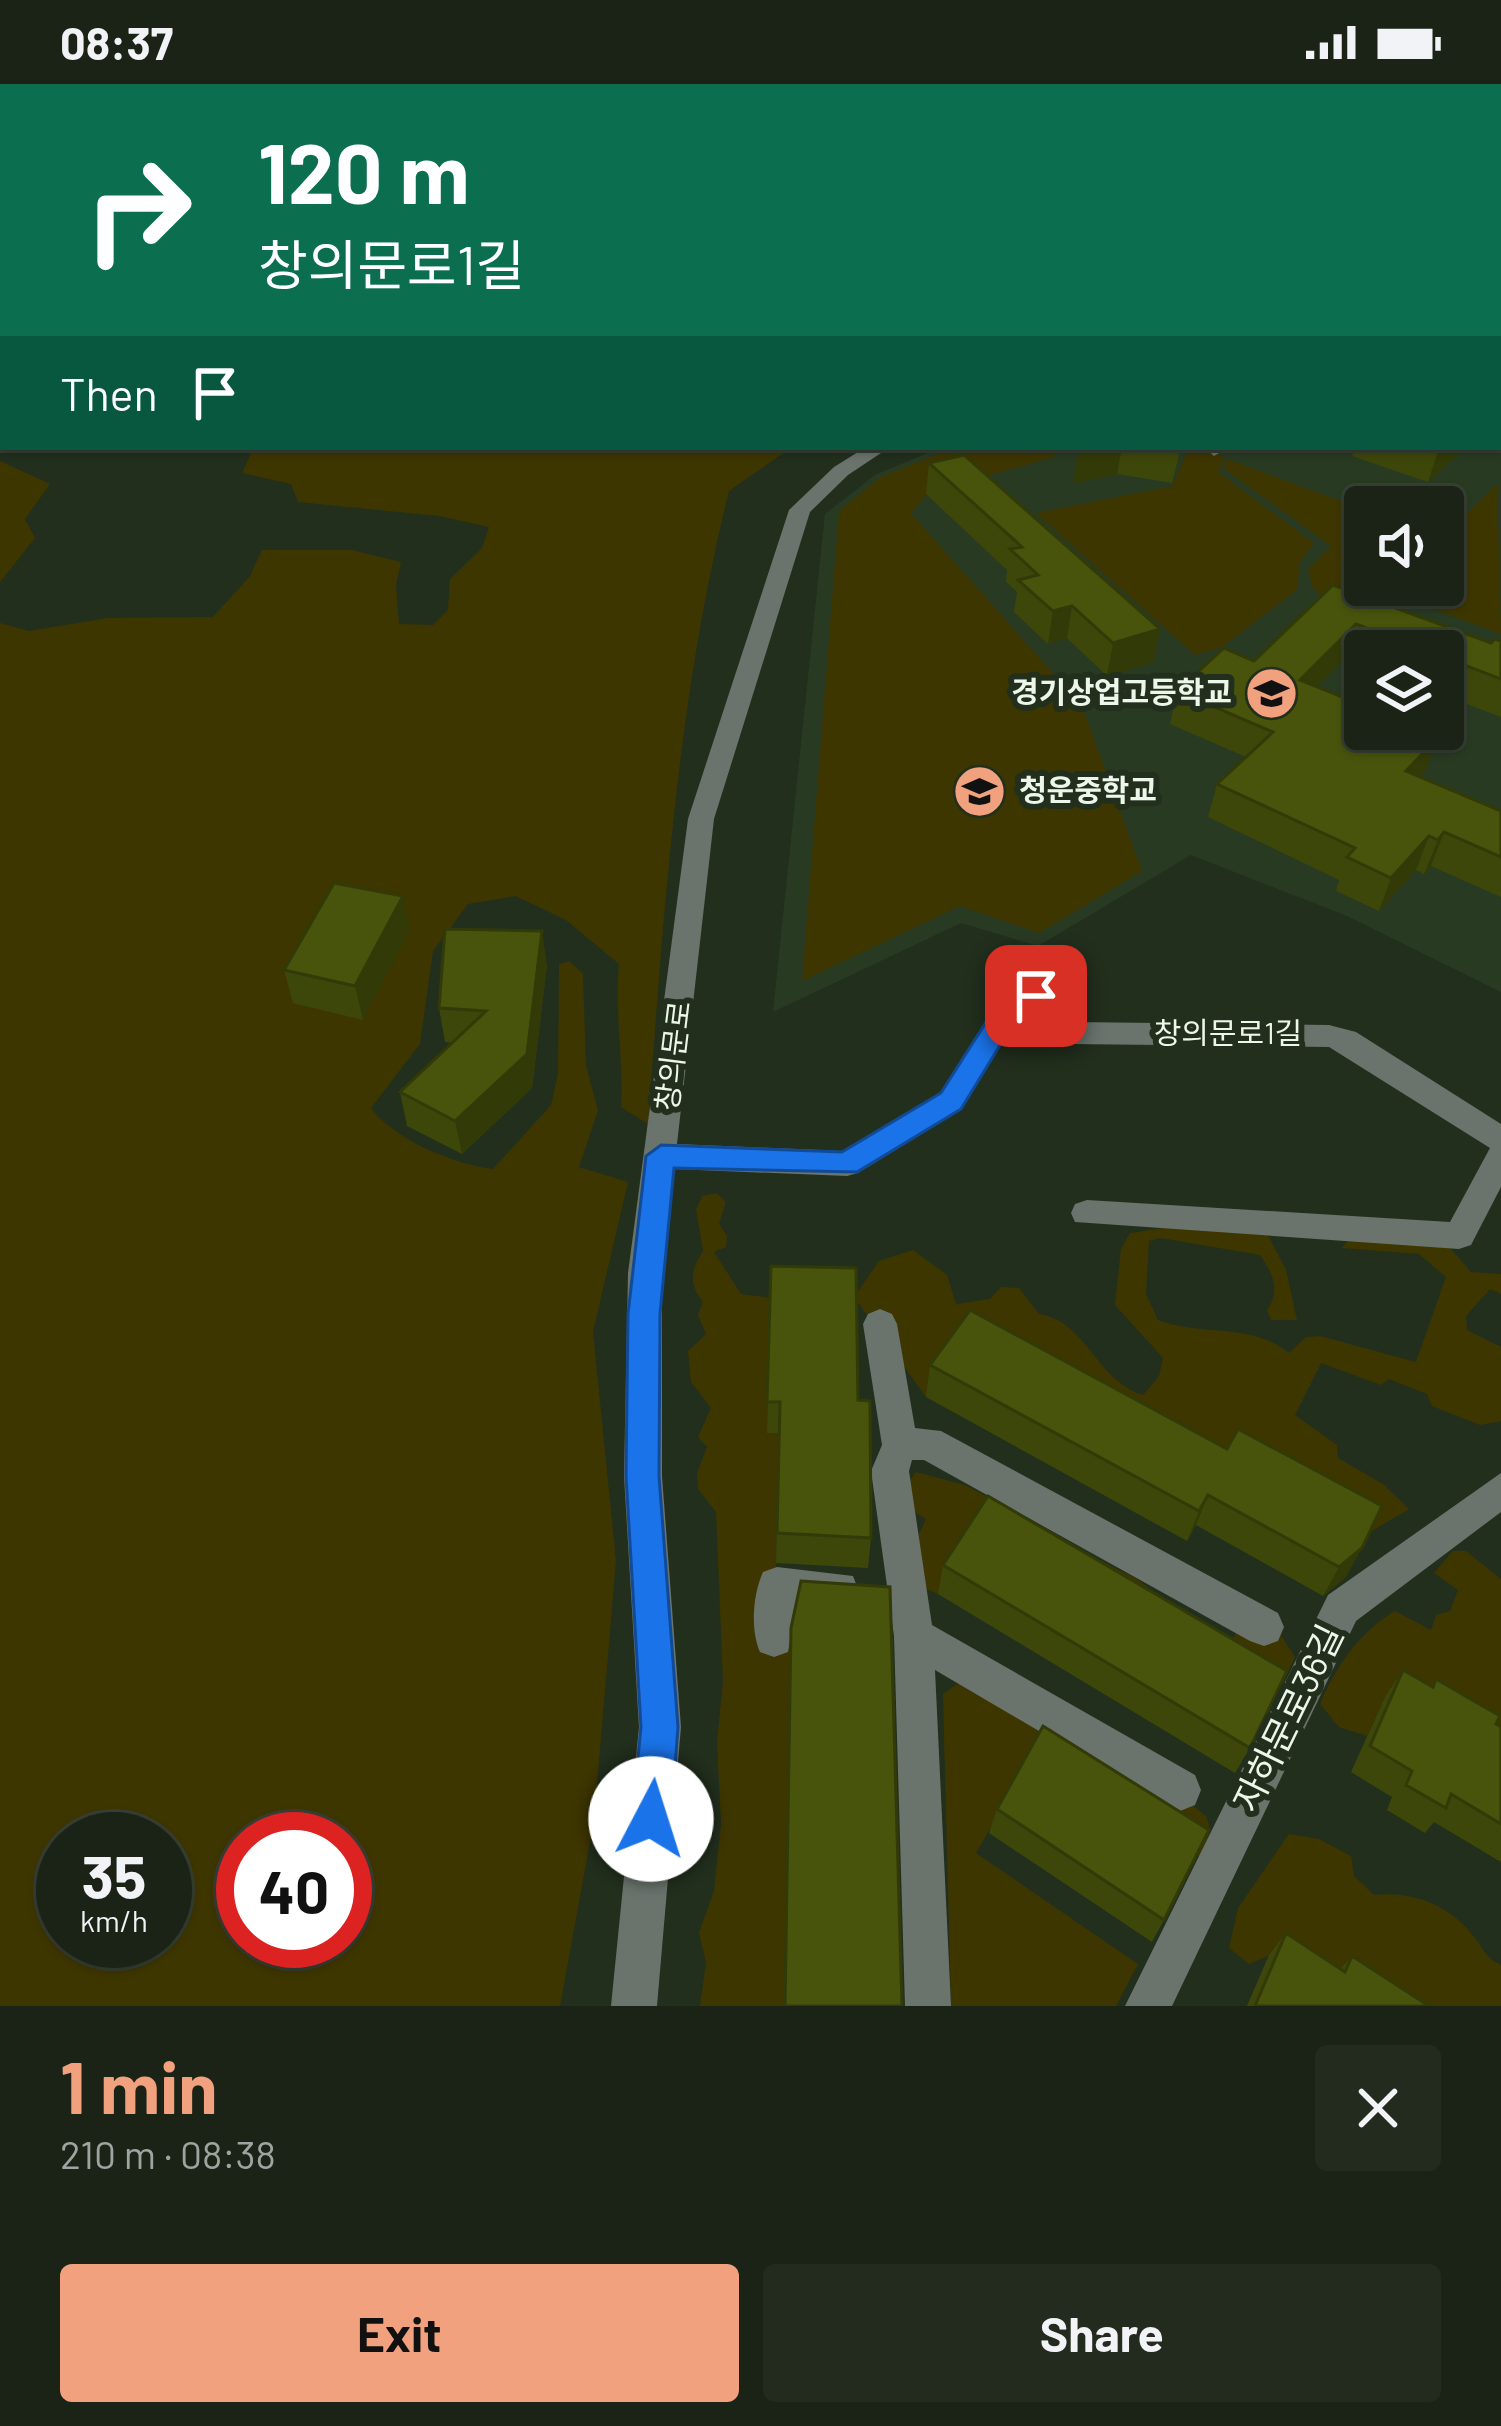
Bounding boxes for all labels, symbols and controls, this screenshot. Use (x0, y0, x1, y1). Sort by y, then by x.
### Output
text: 08:37 (60, 15, 173, 69)
text: 120 m (258, 120, 470, 221)
icon: right (60, 132, 216, 288)
text: 창의문로1길 (258, 231, 525, 296)
icon: arrive (182, 360, 248, 426)
text: Then (60, 366, 158, 420)
map controls (1344, 486, 1464, 750)
button: sound (1344, 486, 1464, 606)
button: layers (1344, 630, 1464, 750)
school or university icon: 경기상업고등학교 (1243, 665, 1299, 721)
place label: 경기상업고등학교 (1011, 673, 1232, 709)
school or university icon: 청운중학교 (952, 763, 1008, 819)
place label: 청운중학교 (1019, 771, 1157, 807)
pin (985, 945, 1087, 1047)
icon: arrive (1003, 963, 1069, 1029)
street label: 창의문로 (647, 999, 697, 1113)
street label: 창의문로1길 (1154, 1014, 1302, 1050)
street label: 자하문로36길 (1223, 1617, 1350, 1818)
position arrow (588, 1756, 714, 1882)
speed limit sign: 40 (216, 1812, 372, 1968)
text: 35 (82, 1839, 146, 1911)
text: km/h (80, 1902, 148, 1938)
text: 1 min (60, 2042, 218, 2128)
button: close (1315, 2045, 1441, 2171)
text: 210 m · 08:38 (60, 2130, 276, 2177)
button: Exit (60, 2264, 739, 2402)
button: Share (763, 2264, 1441, 2402)

